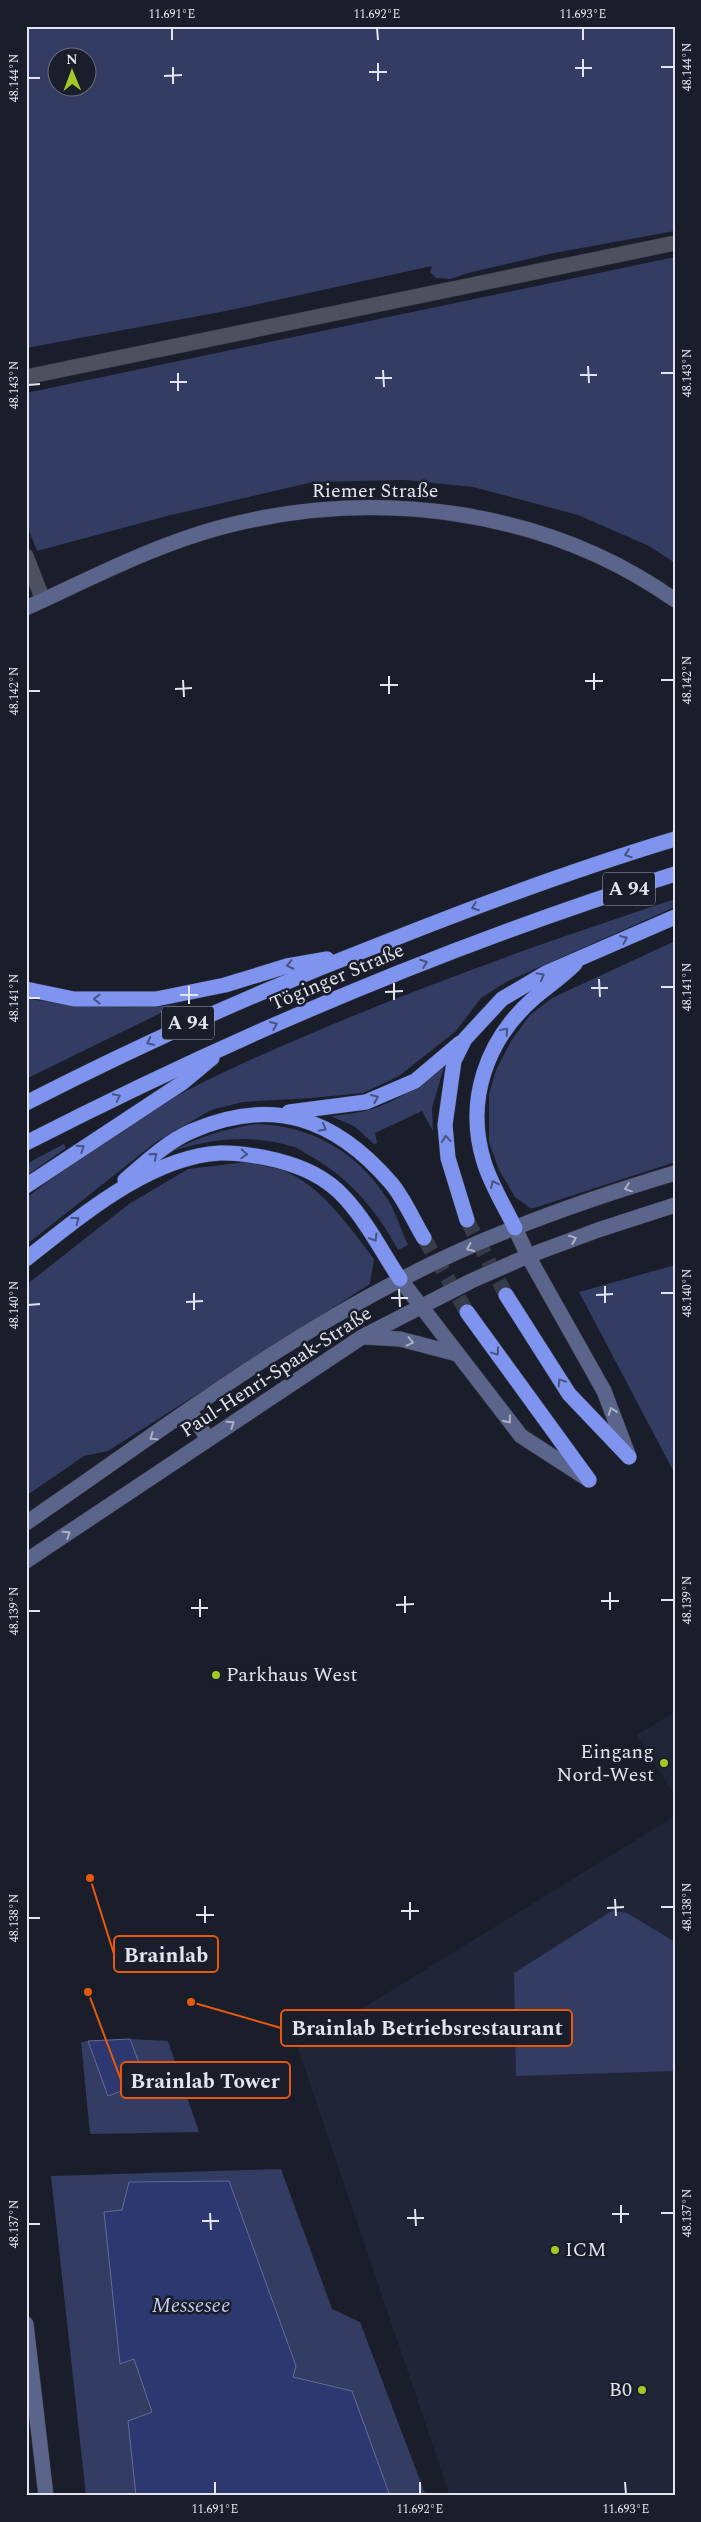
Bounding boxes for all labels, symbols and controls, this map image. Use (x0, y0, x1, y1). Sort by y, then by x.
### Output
text: 11.691°E (149, 5, 195, 24)
text: 11.692°E (354, 5, 400, 24)
text: 11.693°E (560, 5, 606, 24)
text: 48.144°N (678, 43, 697, 91)
north arrow (48, 48, 98, 98)
text: N (66, 49, 78, 70)
text: 48.144°N (5, 54, 24, 102)
text: 48.143°N (678, 349, 697, 397)
text: 48.143°N (5, 361, 24, 409)
street label: Riemer Straße (312, 476, 438, 506)
text: 48.142°N (678, 656, 697, 704)
text: 48.142°N (5, 667, 24, 715)
one-way arrow (625, 848, 633, 858)
road number: A 94 (603, 872, 655, 906)
one-way arrow (471, 900, 480, 911)
street label: Töginger Straße (265, 935, 409, 1019)
one-way arrow (619, 935, 628, 945)
one-way arrow (419, 959, 428, 969)
one-way arrow (286, 960, 295, 970)
text: 48.141°N (678, 963, 697, 1011)
one-way arrow (536, 973, 545, 983)
text: 48.141°N (5, 974, 24, 1022)
one-way arrow (93, 994, 100, 1004)
road number: A 94 (162, 1006, 214, 1040)
one-way arrow (269, 1020, 278, 1031)
one-way arrow (499, 1027, 508, 1036)
one-way arrow (146, 1036, 155, 1046)
one-way arrow (112, 1093, 121, 1104)
one-way arrow (370, 1093, 379, 1104)
one-way arrow (317, 1122, 326, 1132)
one-way arrow (441, 1134, 452, 1142)
one-way arrow (76, 1145, 85, 1154)
one-way arrow (240, 1149, 248, 1160)
one-way arrow (148, 1154, 157, 1162)
one-way arrow (490, 1180, 500, 1189)
one-way arrow (625, 1182, 633, 1192)
one-way arrow (70, 1217, 80, 1226)
one-way arrow (368, 1232, 378, 1241)
one-way arrow (569, 1235, 577, 1245)
one-way arrow (466, 1241, 475, 1252)
text: 48.140°N (678, 1269, 697, 1317)
text: 48.140°N (5, 1281, 24, 1329)
street label: Paul-Henri-Spaak-Straße (174, 1299, 378, 1445)
one-way arrow (405, 1336, 414, 1347)
one-way arrow (490, 1346, 499, 1356)
one-way arrow (558, 1378, 568, 1387)
one-way arrow (608, 1407, 618, 1416)
one-way arrow (503, 1414, 511, 1423)
one-way arrow (225, 1421, 235, 1430)
one-way arrow (149, 1431, 158, 1440)
one-way arrow (61, 1531, 71, 1540)
text: 48.139°N (678, 1576, 697, 1624)
text: 48.139°N (5, 1587, 24, 1635)
place label: Parkhaus West (226, 1660, 358, 1690)
marker: Parkhaus West (210, 1669, 222, 1681)
place label: Eingang Nord-West (557, 1737, 654, 1790)
marker: Eingang Nord-West (658, 1757, 670, 1769)
text: 48.138°N (678, 1883, 697, 1931)
text: 48.138°N (5, 1894, 24, 1942)
callout: Brainlab (114, 1936, 218, 1972)
text: Brainlab (124, 1940, 208, 1972)
callout: Brainlab Betriebsrestaurant (281, 2010, 572, 2046)
text: Brainlab Betriebsrestaurant (291, 2013, 563, 2045)
callout: Brainlab Tower (121, 2062, 290, 2098)
text: Brainlab Tower (130, 2066, 280, 2098)
text: 48.137°N (678, 2189, 697, 2237)
text: 48.137°N (5, 2200, 24, 2248)
place label: ICM (565, 2235, 607, 2265)
marker: ICM (549, 2244, 561, 2256)
water label: Messesee (152, 2290, 230, 2322)
place label: B0 (609, 2375, 632, 2405)
marker: B0 (636, 2384, 648, 2396)
text: 11.691°E (192, 2500, 238, 2519)
text: 11.692°E (397, 2500, 443, 2519)
text: 11.693°E (603, 2500, 649, 2519)

